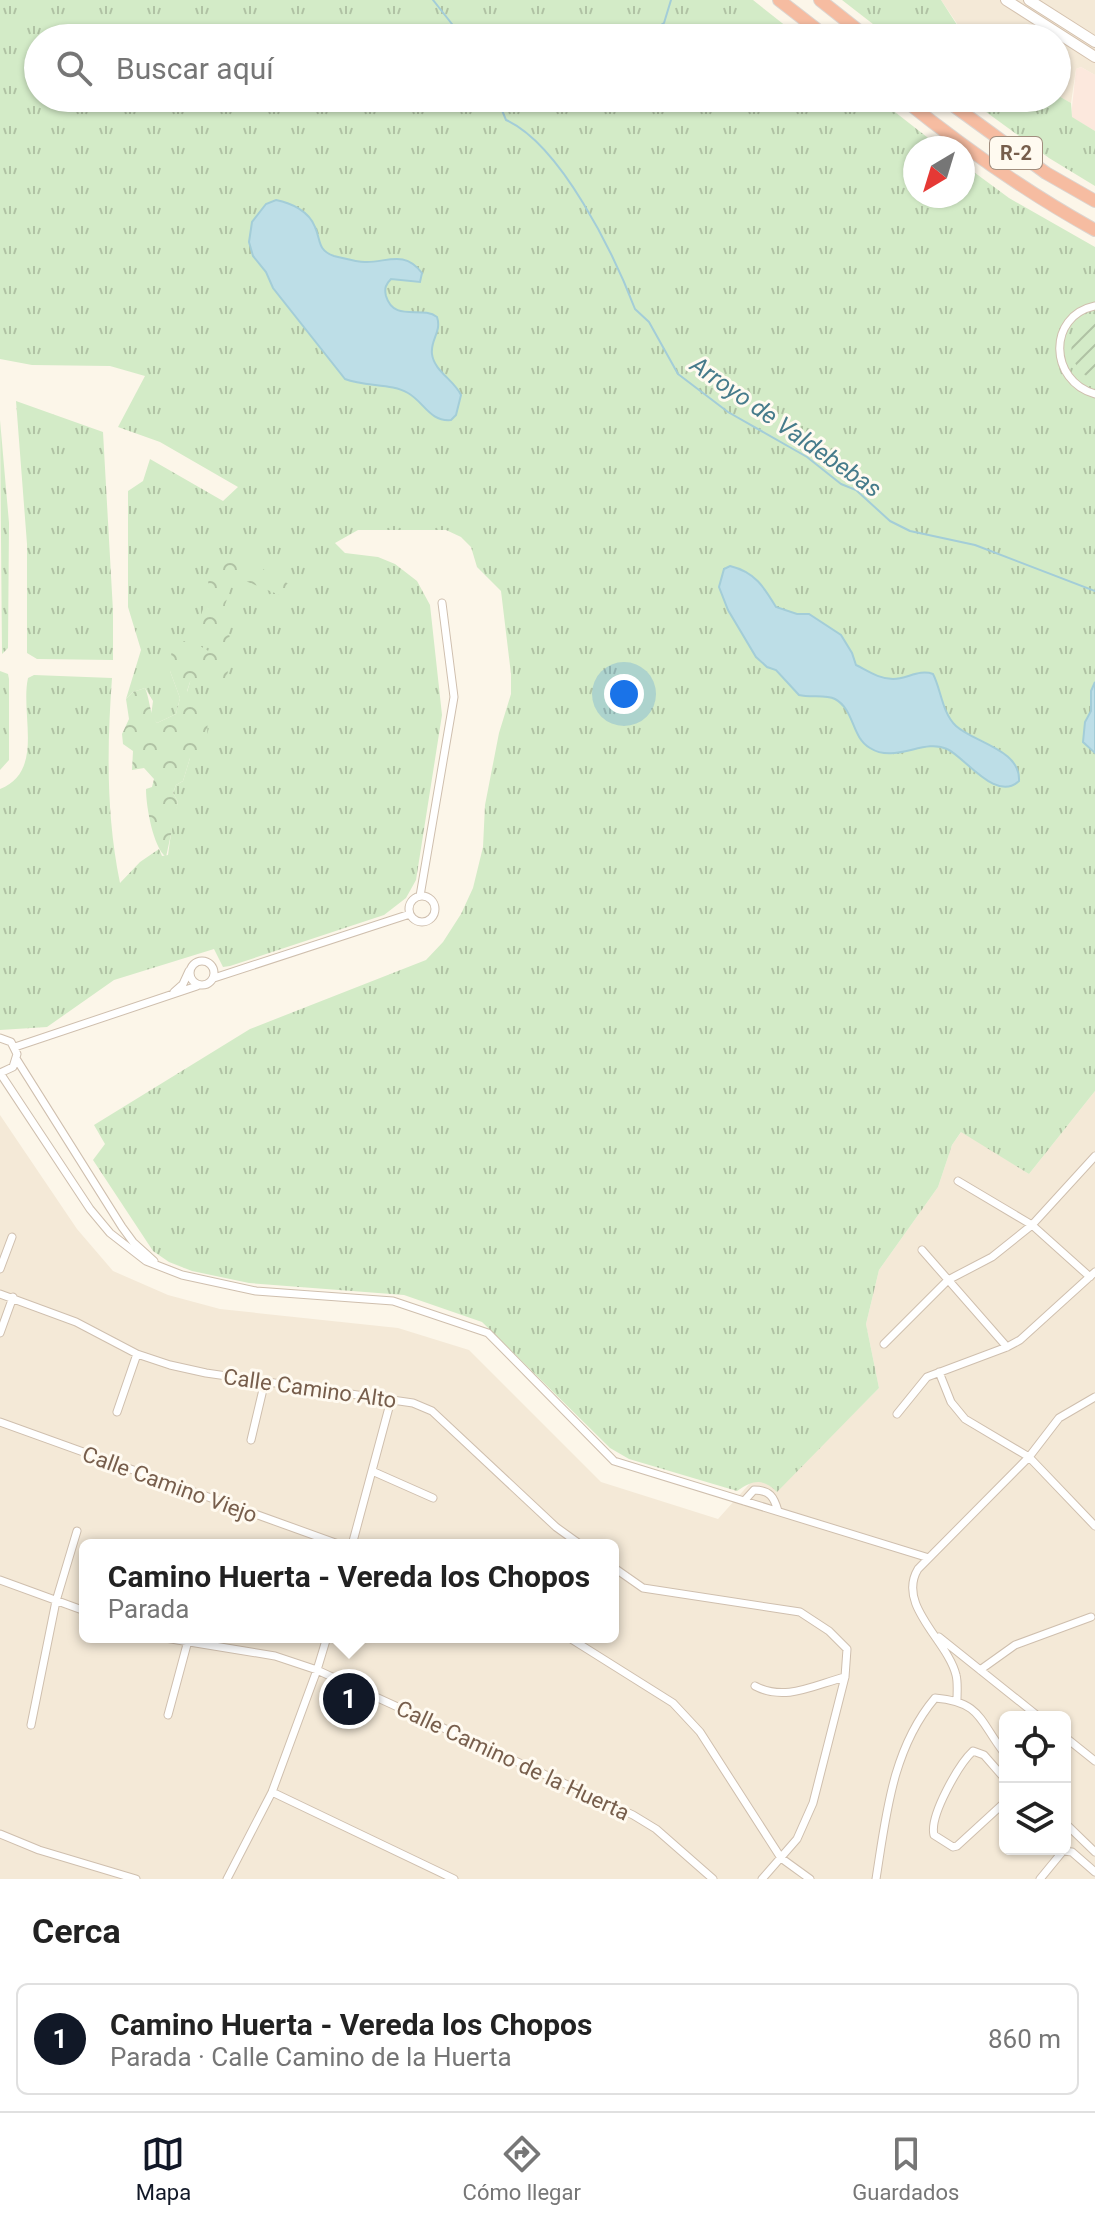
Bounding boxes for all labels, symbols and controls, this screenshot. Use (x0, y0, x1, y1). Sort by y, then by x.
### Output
search box (24, 24, 1071, 112)
icon: search (52, 46, 96, 90)
text: Buscar aquí (116, 51, 274, 86)
north arrow (903, 136, 975, 208)
road number: R-2 (990, 137, 1042, 169)
water label: Arroyo de Valdebebas (684, 350, 887, 503)
your location (604, 674, 644, 714)
street label: Calle Camino Alto (222, 1364, 398, 1413)
street label: Calle Camino Viejo (79, 1441, 261, 1528)
popup (79, 1539, 619, 1643)
text: Camino Huerta - Vereda los Chopos (108, 1559, 590, 1594)
text: Parada (108, 1594, 189, 1624)
pin: 1 (323, 1669, 375, 1729)
street label: Calle Camino de la Huerta (392, 1695, 633, 1825)
map controls (999, 1711, 1071, 1855)
button: locate (999, 1711, 1071, 1783)
button: layers (999, 1783, 1071, 1855)
text: Cerca (32, 1911, 121, 1951)
text: Camino Huerta - Vereda los Chopos (110, 2007, 592, 2042)
text: 1 (53, 2024, 67, 2054)
text: 860 m (988, 2024, 1061, 2054)
text: Parada · Calle Camino de la Huerta (110, 2042, 512, 2072)
tab: Mapa (136, 2132, 191, 2205)
tab: Cómo llegar (463, 2132, 581, 2205)
tab: Guardados (852, 2132, 959, 2205)

